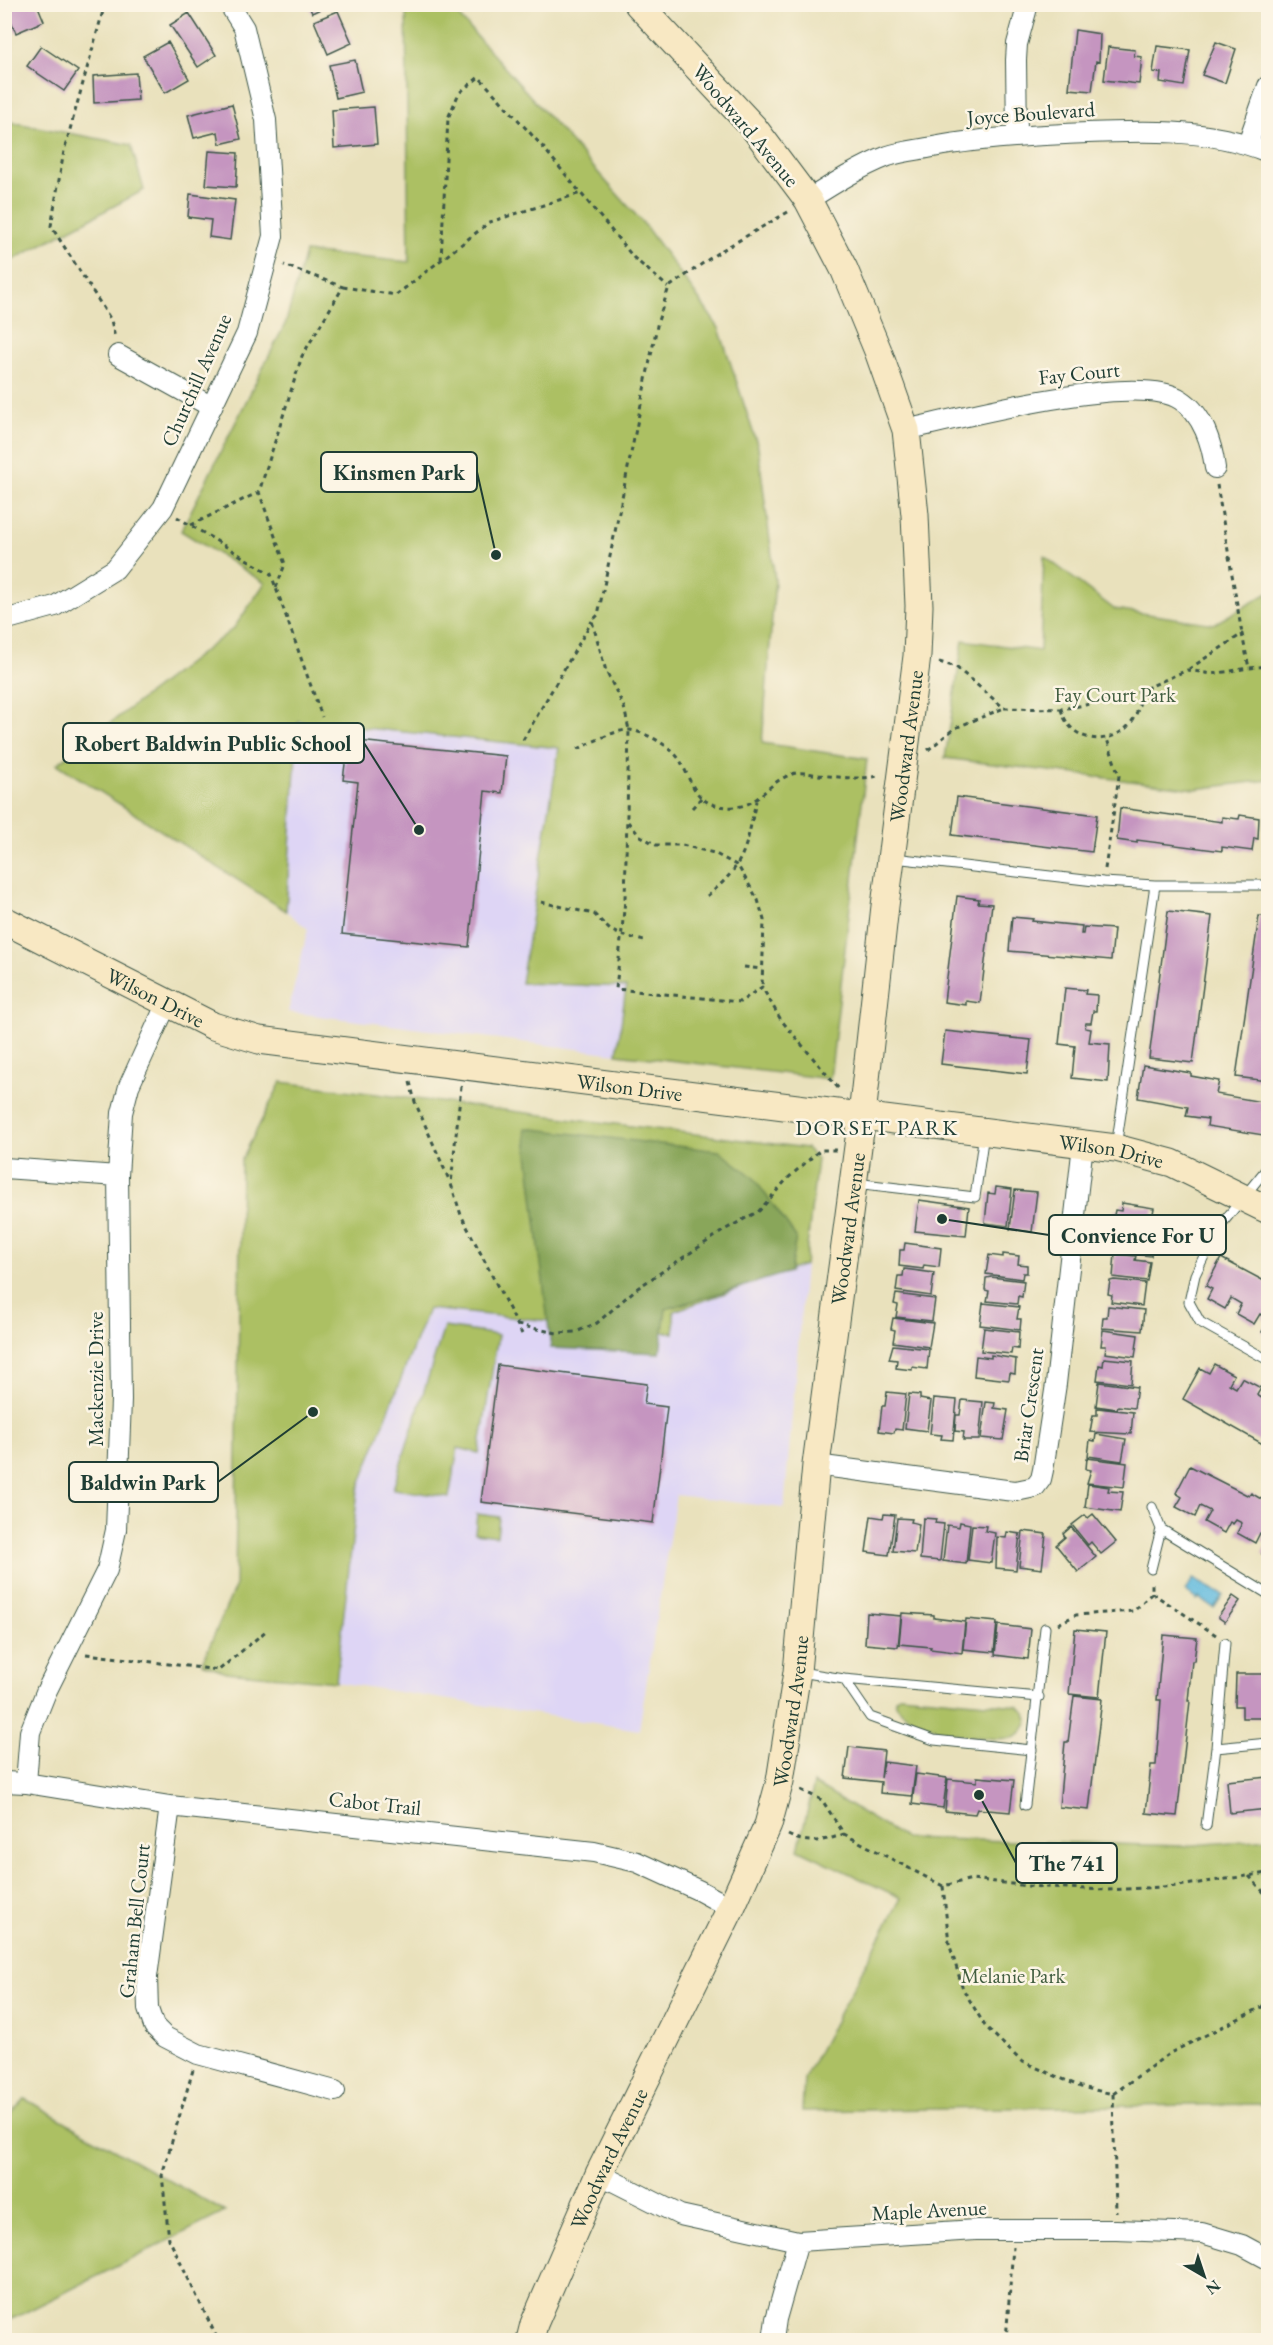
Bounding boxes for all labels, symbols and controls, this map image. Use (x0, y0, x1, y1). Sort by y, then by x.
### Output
street label: Woodward Avenue (686, 58, 806, 192)
street label: Joyce Boulevard (964, 95, 1096, 131)
street label: Churchill Avenue (155, 309, 237, 451)
street label: Fay Court (1037, 355, 1121, 391)
callout: Kinsmen Park (321, 452, 477, 492)
text: Kinsmen Park (333, 458, 466, 487)
street label: Woodward Avenue (882, 668, 929, 824)
park label: Fay Court Park (1054, 681, 1177, 708)
callout: Robert Baldwin Public School (63, 723, 364, 763)
text: Robert Baldwin Public School (74, 729, 352, 758)
street label: Wilson Drive (102, 961, 209, 1033)
street label: Wilson Drive (575, 1067, 684, 1107)
district label: DORSET PARK (795, 1113, 959, 1142)
street label: Wilson Drive (1057, 1127, 1167, 1174)
street label: Woodward Avenue (824, 1151, 871, 1306)
callout: Convience For U (1049, 1215, 1226, 1255)
text: Convience For U (1061, 1221, 1216, 1250)
street label: Mackenzie Drive (82, 1312, 109, 1446)
street label: Briar Crescent (1007, 1346, 1049, 1464)
callout: Baldwin Park (69, 1462, 218, 1502)
text: Baldwin Park (80, 1468, 207, 1497)
street label: Woodward Avenue (766, 1634, 814, 1789)
street label: Cabot Trail (327, 1785, 423, 1821)
street label: Graham Bell Court (112, 1842, 156, 2000)
callout: The 741 (1016, 1843, 1117, 1883)
text: The 741 (1029, 1849, 1105, 1878)
park label: Melanie Park (961, 1962, 1066, 1989)
street label: Woodward Avenue (563, 2083, 653, 2233)
street label: Maple Avenue (871, 2194, 987, 2226)
north arrow (1174, 2246, 1234, 2306)
text: N (1201, 2275, 1225, 2300)

